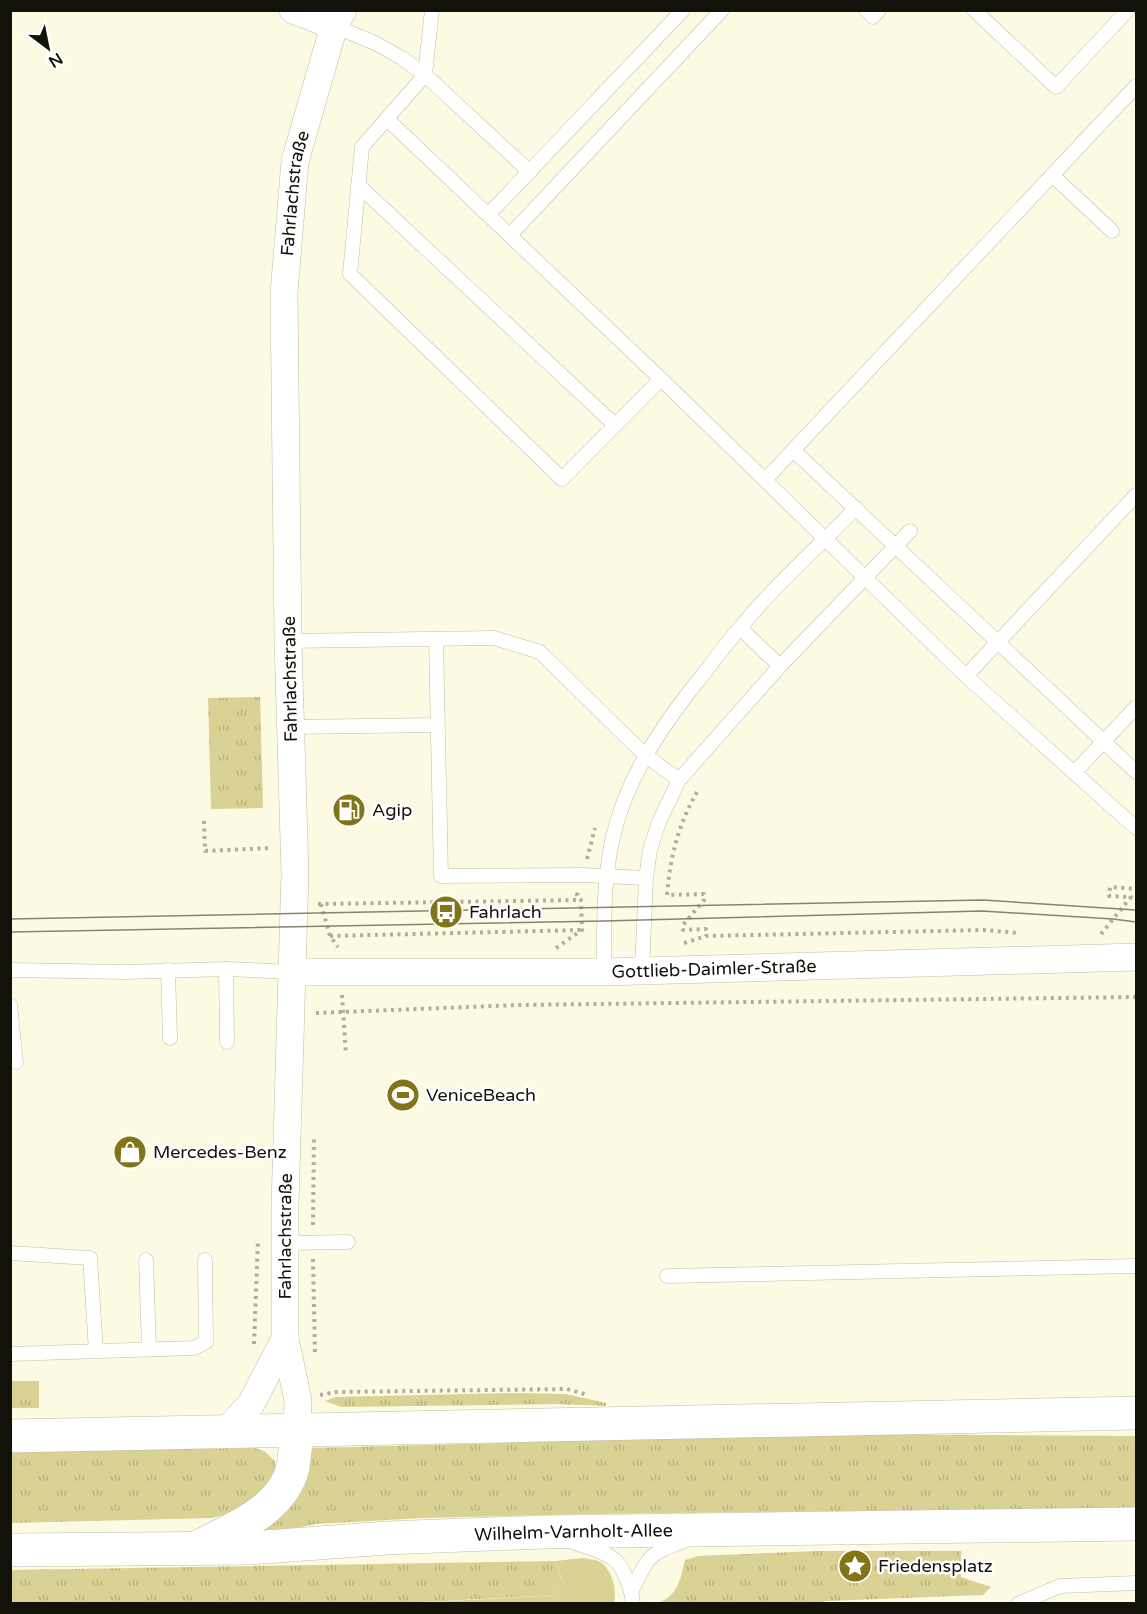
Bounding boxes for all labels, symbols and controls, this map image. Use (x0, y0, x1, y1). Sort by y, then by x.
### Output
north arrow (18, 18, 78, 78)
text: N (45, 48, 66, 72)
street label: Fahrlachstraße (276, 128, 314, 257)
street label: Fahrlachstraße (278, 616, 302, 742)
fuel station icon: Agip (331, 792, 367, 828)
place label: Agip (372, 799, 412, 821)
bus stop icon: Fahrlach (428, 894, 464, 930)
place label: Fahrlach (469, 901, 542, 923)
street label: Gottlieb-Daimler-Straße (611, 955, 817, 983)
sports icon: VeniceBeach (385, 1077, 421, 1113)
place label: VeniceBeach (426, 1084, 536, 1106)
shop icon: Mercedes-Benz (112, 1134, 148, 1170)
place label: Mercedes-Benz (153, 1141, 287, 1163)
street label: Fahrlachstraße (274, 1173, 297, 1300)
street label: Wilhelm-Varnholt-Allee (474, 1519, 673, 1546)
place icon: Friedensplatz (837, 1548, 873, 1584)
place label: Friedensplatz (878, 1555, 993, 1577)

